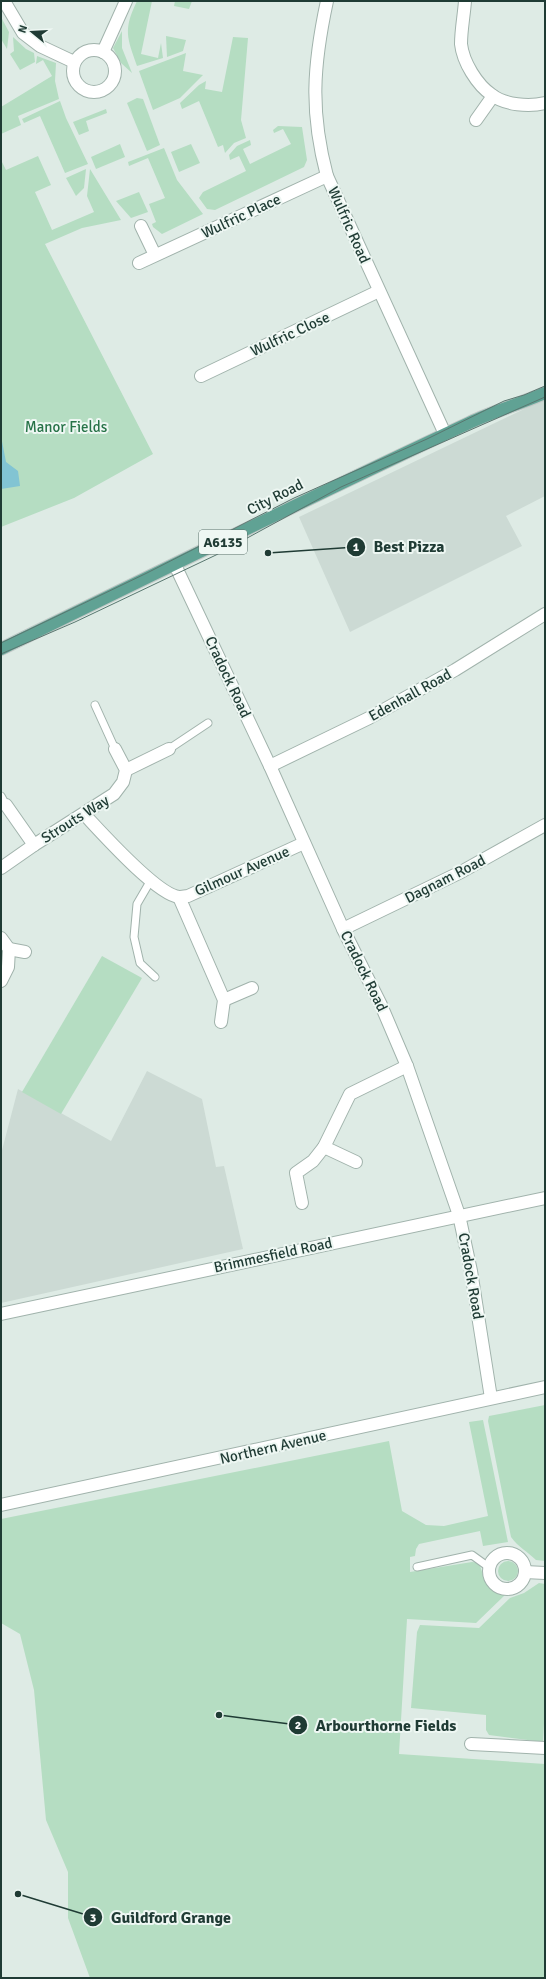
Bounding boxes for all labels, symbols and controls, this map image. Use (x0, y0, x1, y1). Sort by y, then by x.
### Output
north arrow (12, 12, 52, 52)
text: N (16, 23, 30, 35)
street label: Wulfric Road (324, 184, 374, 266)
street label: Wulfric Place (199, 190, 283, 242)
street label: Wulfric Close (247, 308, 333, 360)
park label: Manor Fields (25, 418, 108, 436)
street label: City Road (244, 475, 306, 519)
road number: A6135 (199, 530, 247, 554)
callout: Best Pizza (346, 533, 453, 561)
text: Best Pizza (373, 537, 445, 557)
text: 1 (353, 540, 360, 555)
street label: Cradock Road (201, 633, 255, 721)
street label: Edenhall Road (365, 665, 455, 725)
street label: Strouts Way (38, 791, 112, 847)
street label: Gilmour Avenue (192, 842, 292, 900)
street label: Dagnam Road (402, 851, 488, 907)
street label: Cradock Road (337, 928, 391, 1014)
street label: Cradock Road (455, 1231, 487, 1321)
street label: Brimmesfield Road (212, 1234, 334, 1276)
street label: Northern Avenue (218, 1426, 328, 1468)
callout: Arbourthorne Fields (288, 1711, 464, 1739)
text: Arbourthorne Fields (316, 1716, 456, 1736)
text: 2 (295, 1718, 301, 1733)
callout: Guildford Grange (83, 1903, 239, 1931)
text: Guildford Grange (111, 1908, 231, 1928)
text: 3 (90, 1911, 96, 1926)

